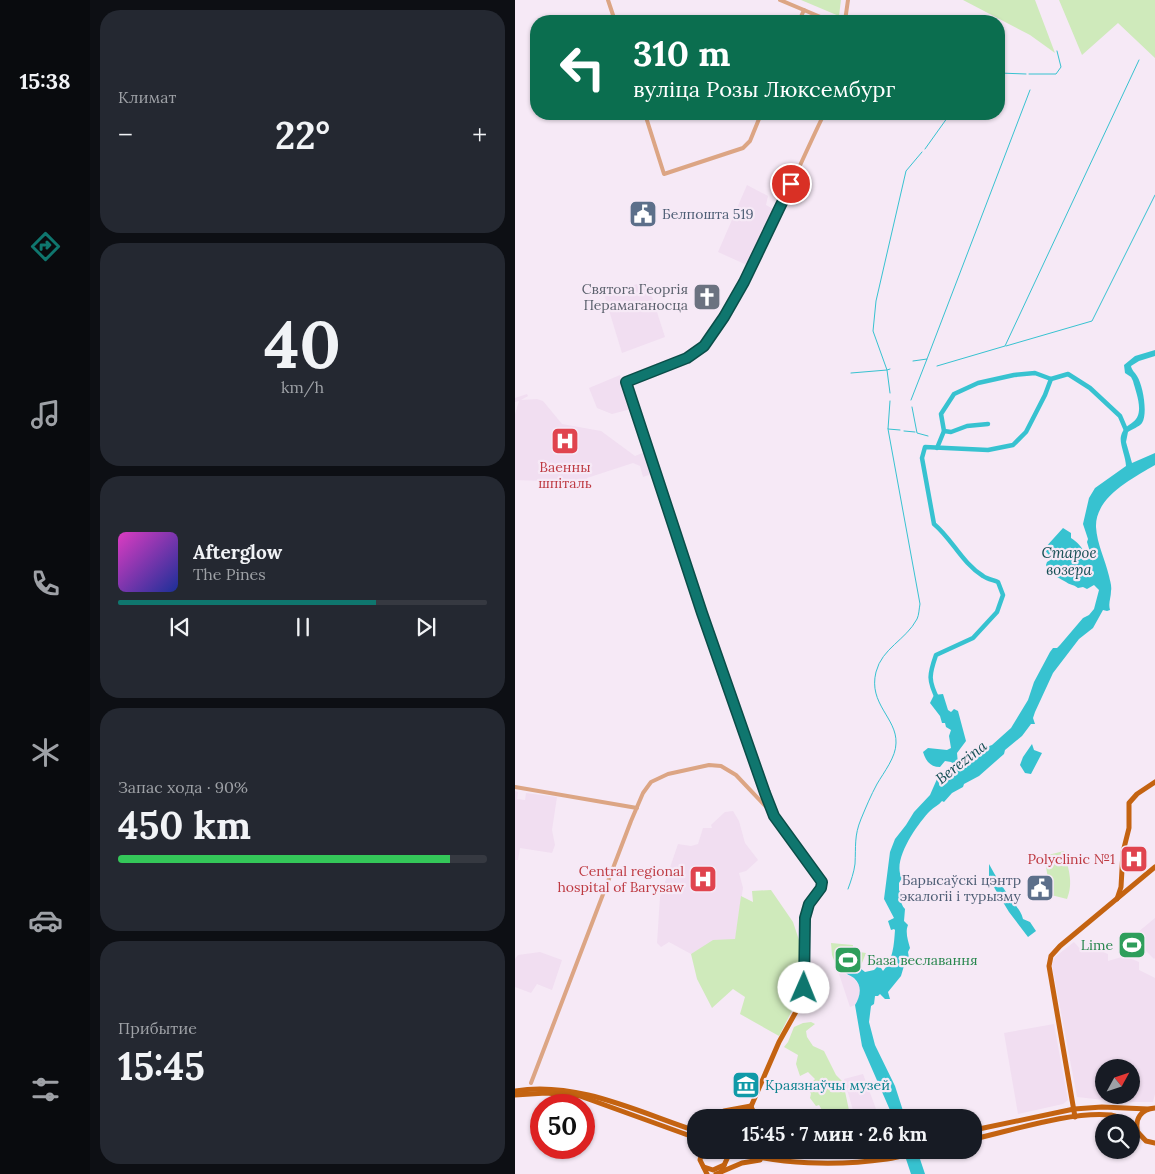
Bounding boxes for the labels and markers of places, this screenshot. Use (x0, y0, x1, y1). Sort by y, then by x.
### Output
pin (770, 163, 812, 205)
public building icon: Белпошта 519 (628, 199, 658, 229)
place label: Белпошта 519 (662, 205, 754, 223)
place label: Святога Георгія Перамаганосца (582, 280, 688, 314)
church icon: Святога Георгія Перамаганосца (692, 282, 722, 312)
hospital icon: Ваенны шпіталь (550, 426, 580, 456)
place label: Ваенны шпіталь (538, 458, 592, 492)
hospital icon: Polyclinic №1 (1119, 844, 1149, 874)
place label: Polyclinic №1 (1027, 850, 1115, 868)
place label: Central regional hospital of Barysaw (557, 862, 685, 896)
hospital icon: Central regional hospital of Barysaw (688, 864, 718, 894)
place label: Барысаўскі цэнтр экалогіі і турызму (900, 871, 1022, 905)
public building icon: Барысаўскі цэнтр экалогіі і турызму (1025, 873, 1055, 903)
sports icon: Lime (1117, 930, 1147, 960)
place label: Lime (1081, 936, 1113, 954)
sports icon: База веславання (833, 945, 863, 975)
place label: База веславання (867, 951, 978, 969)
museum icon: Краязнаўчы музей (731, 1070, 761, 1100)
place label: Краязнаўчы музей (765, 1076, 890, 1094)

